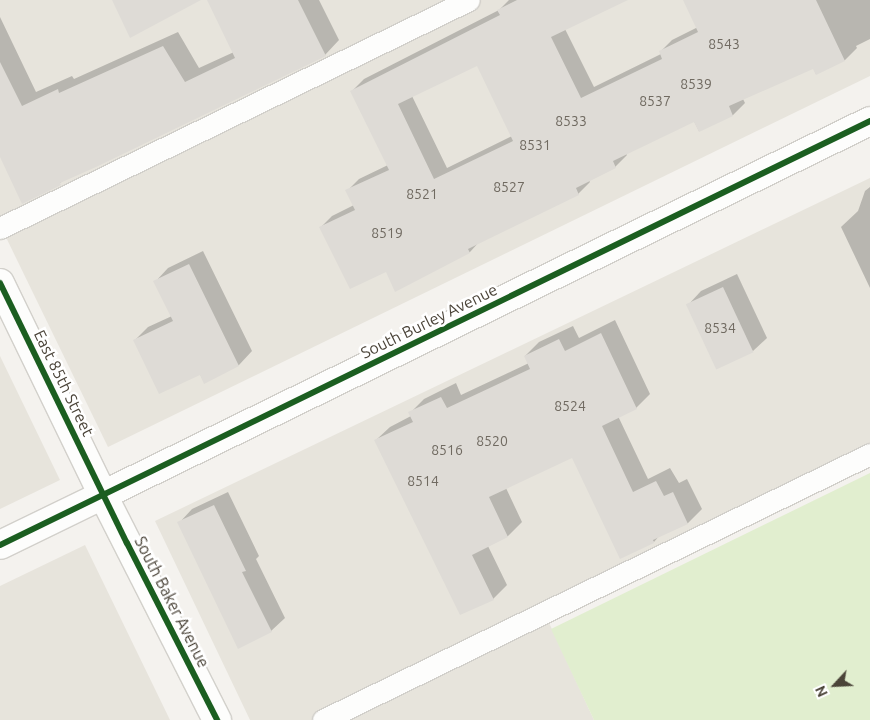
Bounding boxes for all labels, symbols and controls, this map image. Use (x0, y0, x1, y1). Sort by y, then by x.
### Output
house number: 8543 (708, 36, 740, 52)
house number: 8539 (680, 76, 712, 92)
house number: 8537 (639, 93, 671, 109)
house number: 8533 (555, 113, 587, 129)
house number: 8531 (519, 137, 551, 153)
house number: 8527 (493, 179, 525, 195)
house number: 8521 (406, 186, 438, 202)
house number: 8519 (371, 225, 403, 241)
street label: South Burley Avenue (358, 280, 500, 362)
house number: 8534 (704, 320, 736, 336)
street label: East 85th Street (30, 327, 98, 439)
house number: 8524 (554, 398, 586, 414)
house number: 8520 (476, 433, 508, 449)
house number: 8516 (431, 442, 463, 458)
house number: 8514 (407, 473, 439, 489)
street label: South Baker Avenue (131, 533, 213, 671)
north arrow (810, 660, 860, 710)
text: N (812, 683, 831, 699)

